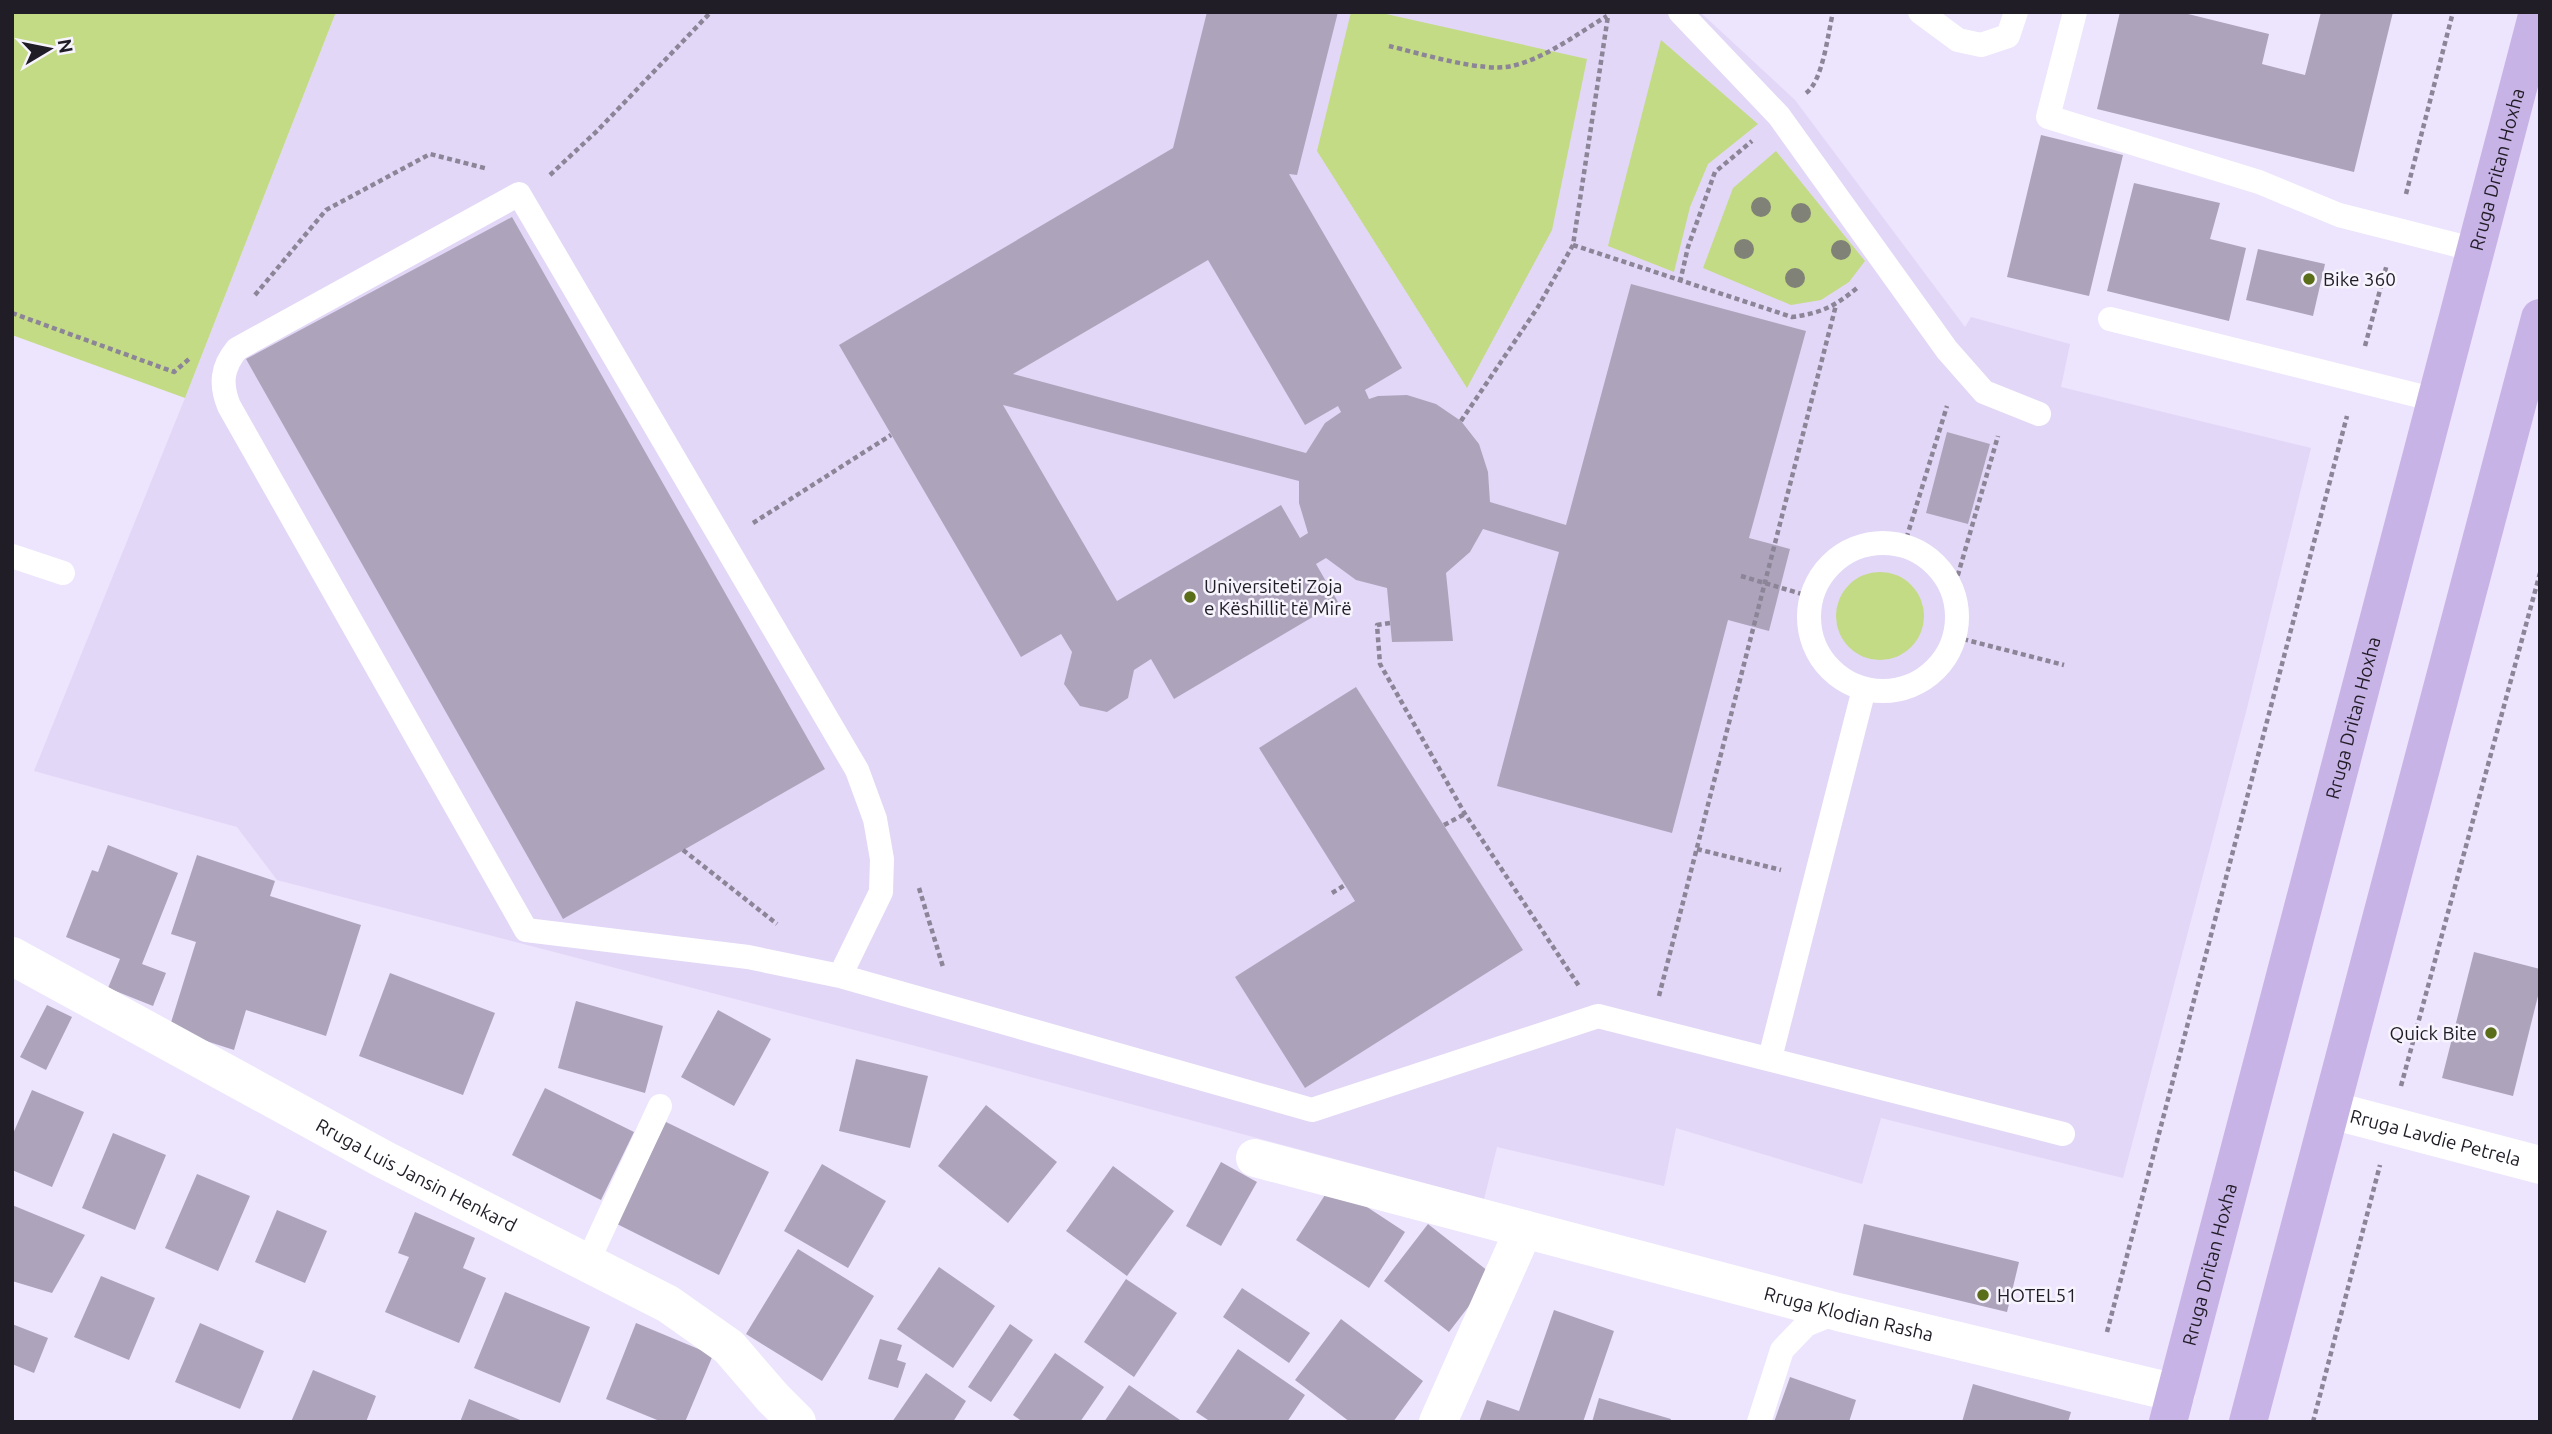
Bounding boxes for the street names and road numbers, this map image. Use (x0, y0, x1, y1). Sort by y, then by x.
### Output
street label: Rruga Dritan Hoxha (2465, 86, 2529, 253)
street label: Rruga Dritan Hoxha (2321, 634, 2385, 801)
street label: Rruga Lavdie Petrela (2348, 1104, 2523, 1170)
street label: Rruga Luis Jansin Henkard (312, 1114, 520, 1236)
street label: Rruga Dritan Hoxha (2178, 1181, 2241, 1348)
street label: Rruga Klodian Rasha (1762, 1282, 1936, 1346)

